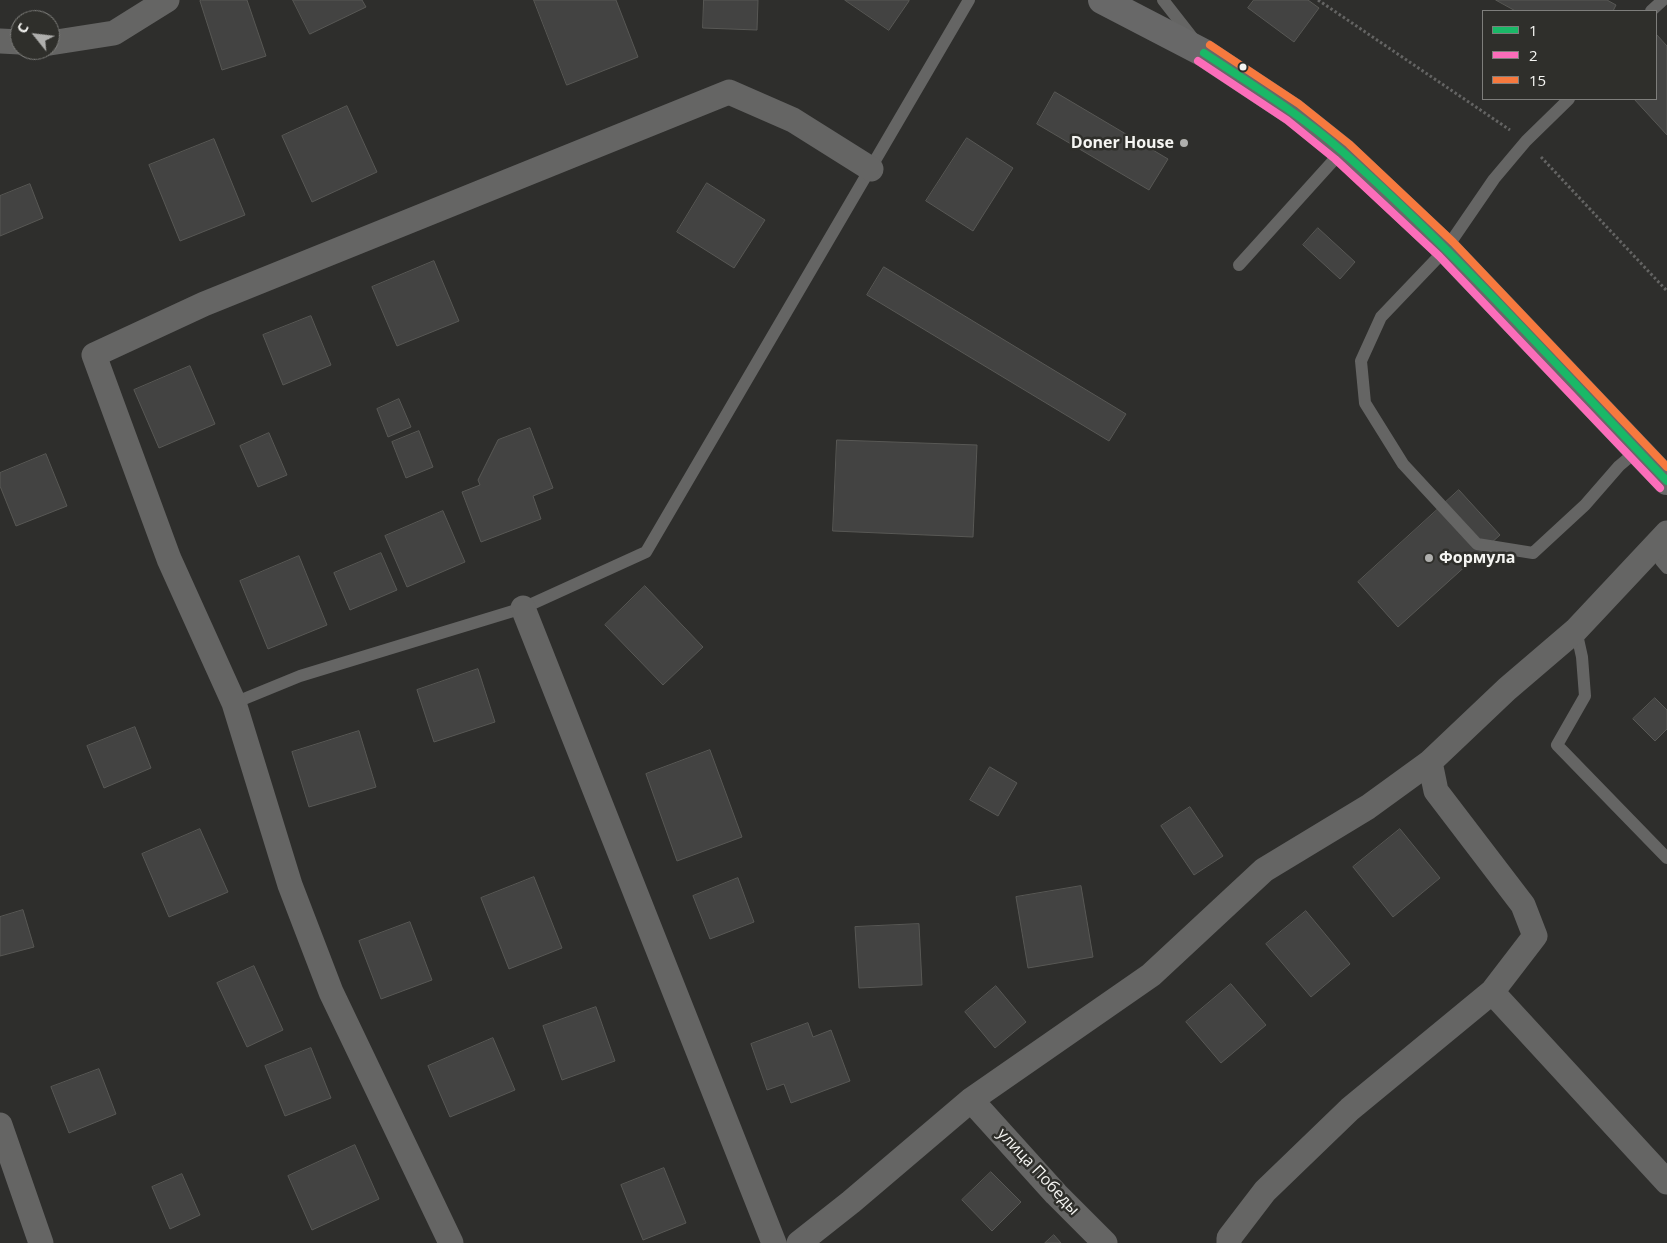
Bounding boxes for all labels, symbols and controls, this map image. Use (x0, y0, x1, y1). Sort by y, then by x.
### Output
north arrow (10, 10, 60, 60)
legend (1482, 10, 1657, 100)
text: С (12, 19, 33, 36)
text: 1 (1529, 20, 1538, 40)
text: 2 (1529, 45, 1538, 65)
unlabelled marker (1238, 62, 1248, 72)
text: 15 (1529, 70, 1546, 90)
place label: Doner House (1071, 133, 1174, 153)
marker: Doner House (1178, 137, 1190, 149)
place label: Формула (1439, 548, 1515, 568)
marker: Формула (1423, 552, 1435, 564)
street label: улица Победы (993, 1125, 1083, 1219)

